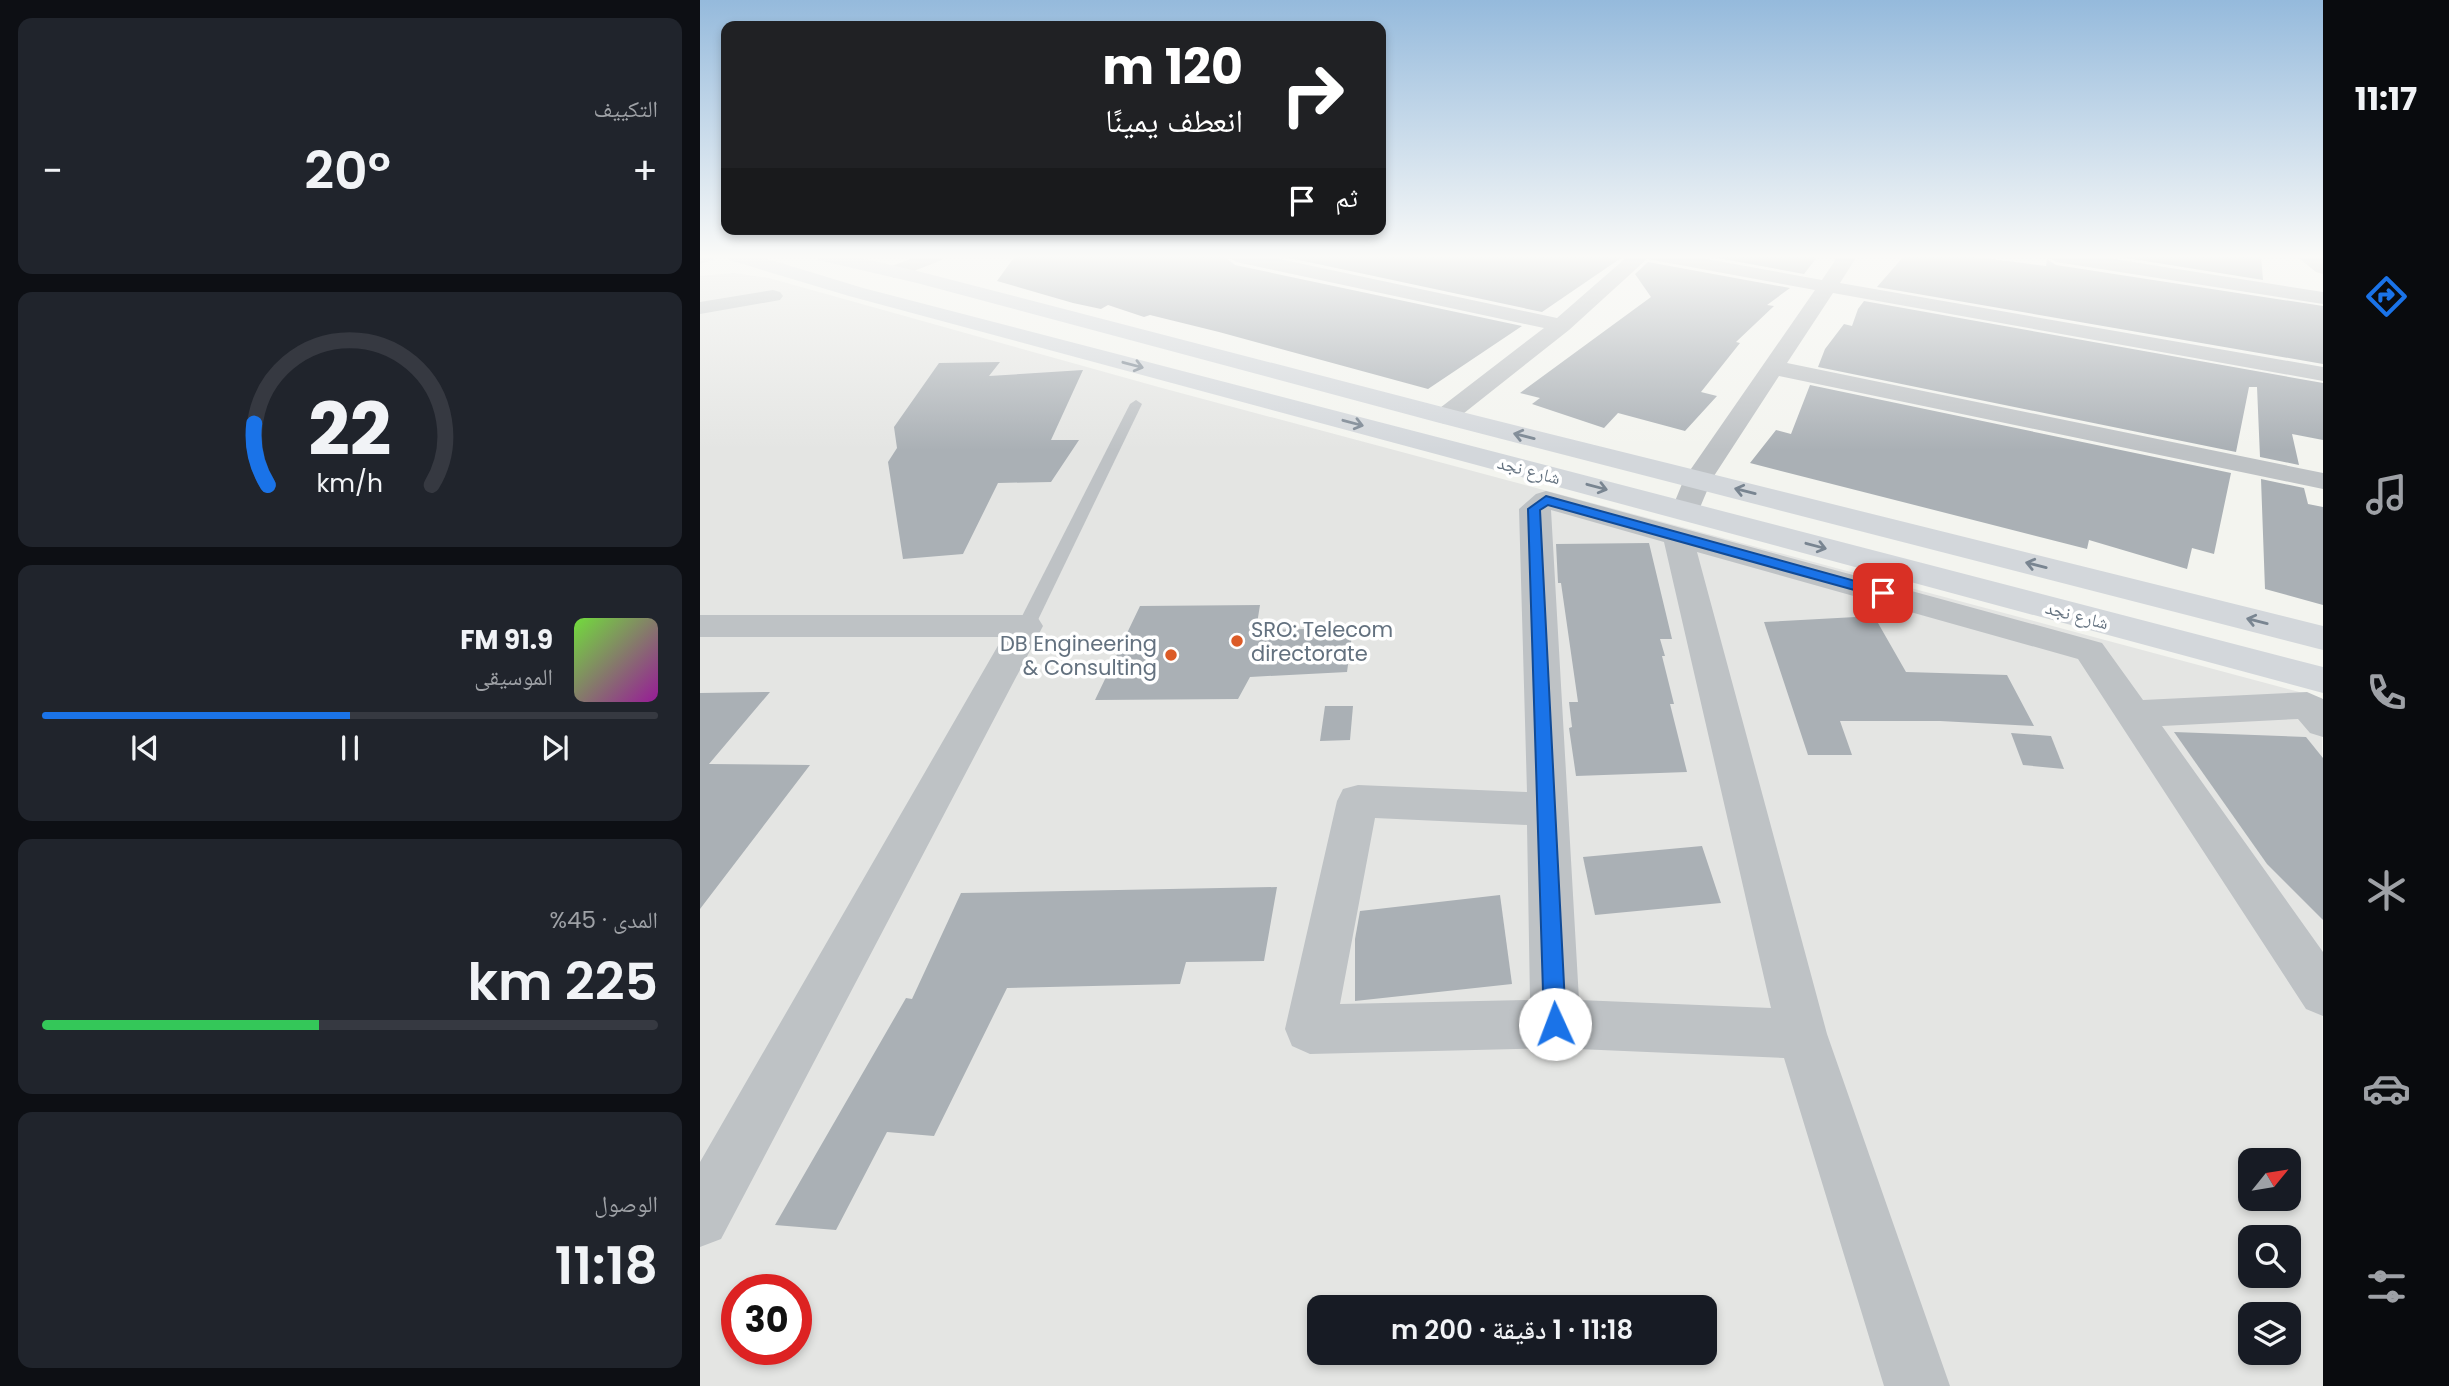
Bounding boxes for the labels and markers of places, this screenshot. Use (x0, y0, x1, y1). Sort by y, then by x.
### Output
pin (1853, 563, 1913, 623)
place label: SRO: Telecom directorate (1251, 615, 1393, 668)
place label: DB Engineering & Consulting (1000, 629, 1157, 682)
marker: SRO: Telecom directorate (1229, 633, 1245, 649)
marker: DB Engineering & Consulting (1163, 647, 1179, 663)

